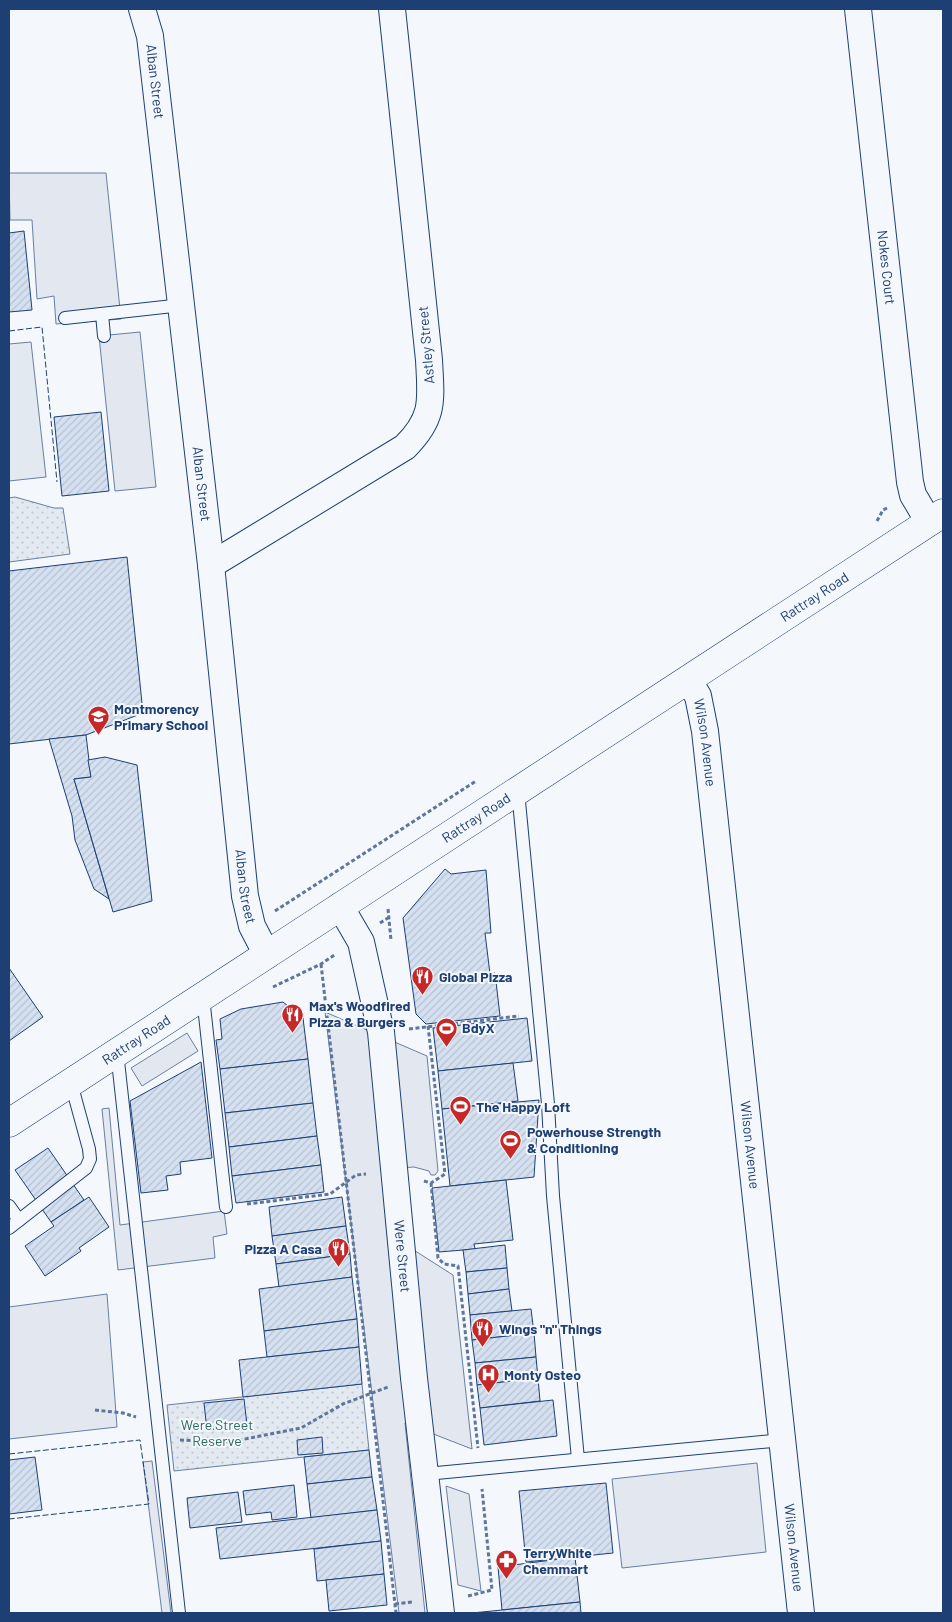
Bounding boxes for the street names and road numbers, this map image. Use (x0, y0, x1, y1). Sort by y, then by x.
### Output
street label: Alban Street (143, 43, 168, 120)
street label: Nokes Court (874, 229, 899, 305)
street label: Astley Street (414, 305, 437, 385)
street label: Alban Street (189, 445, 215, 522)
street label: Rattray Road (777, 568, 852, 625)
street label: Wilson Avenue (691, 697, 720, 787)
street label: Rattray Road (438, 789, 513, 846)
street label: Alban Street (232, 848, 260, 925)
street label: Rattray Road (99, 1011, 173, 1068)
street label: Wilson Avenue (737, 1100, 764, 1190)
street label: Were Street (391, 1219, 415, 1293)
street label: Wilson Avenue (781, 1503, 808, 1592)

